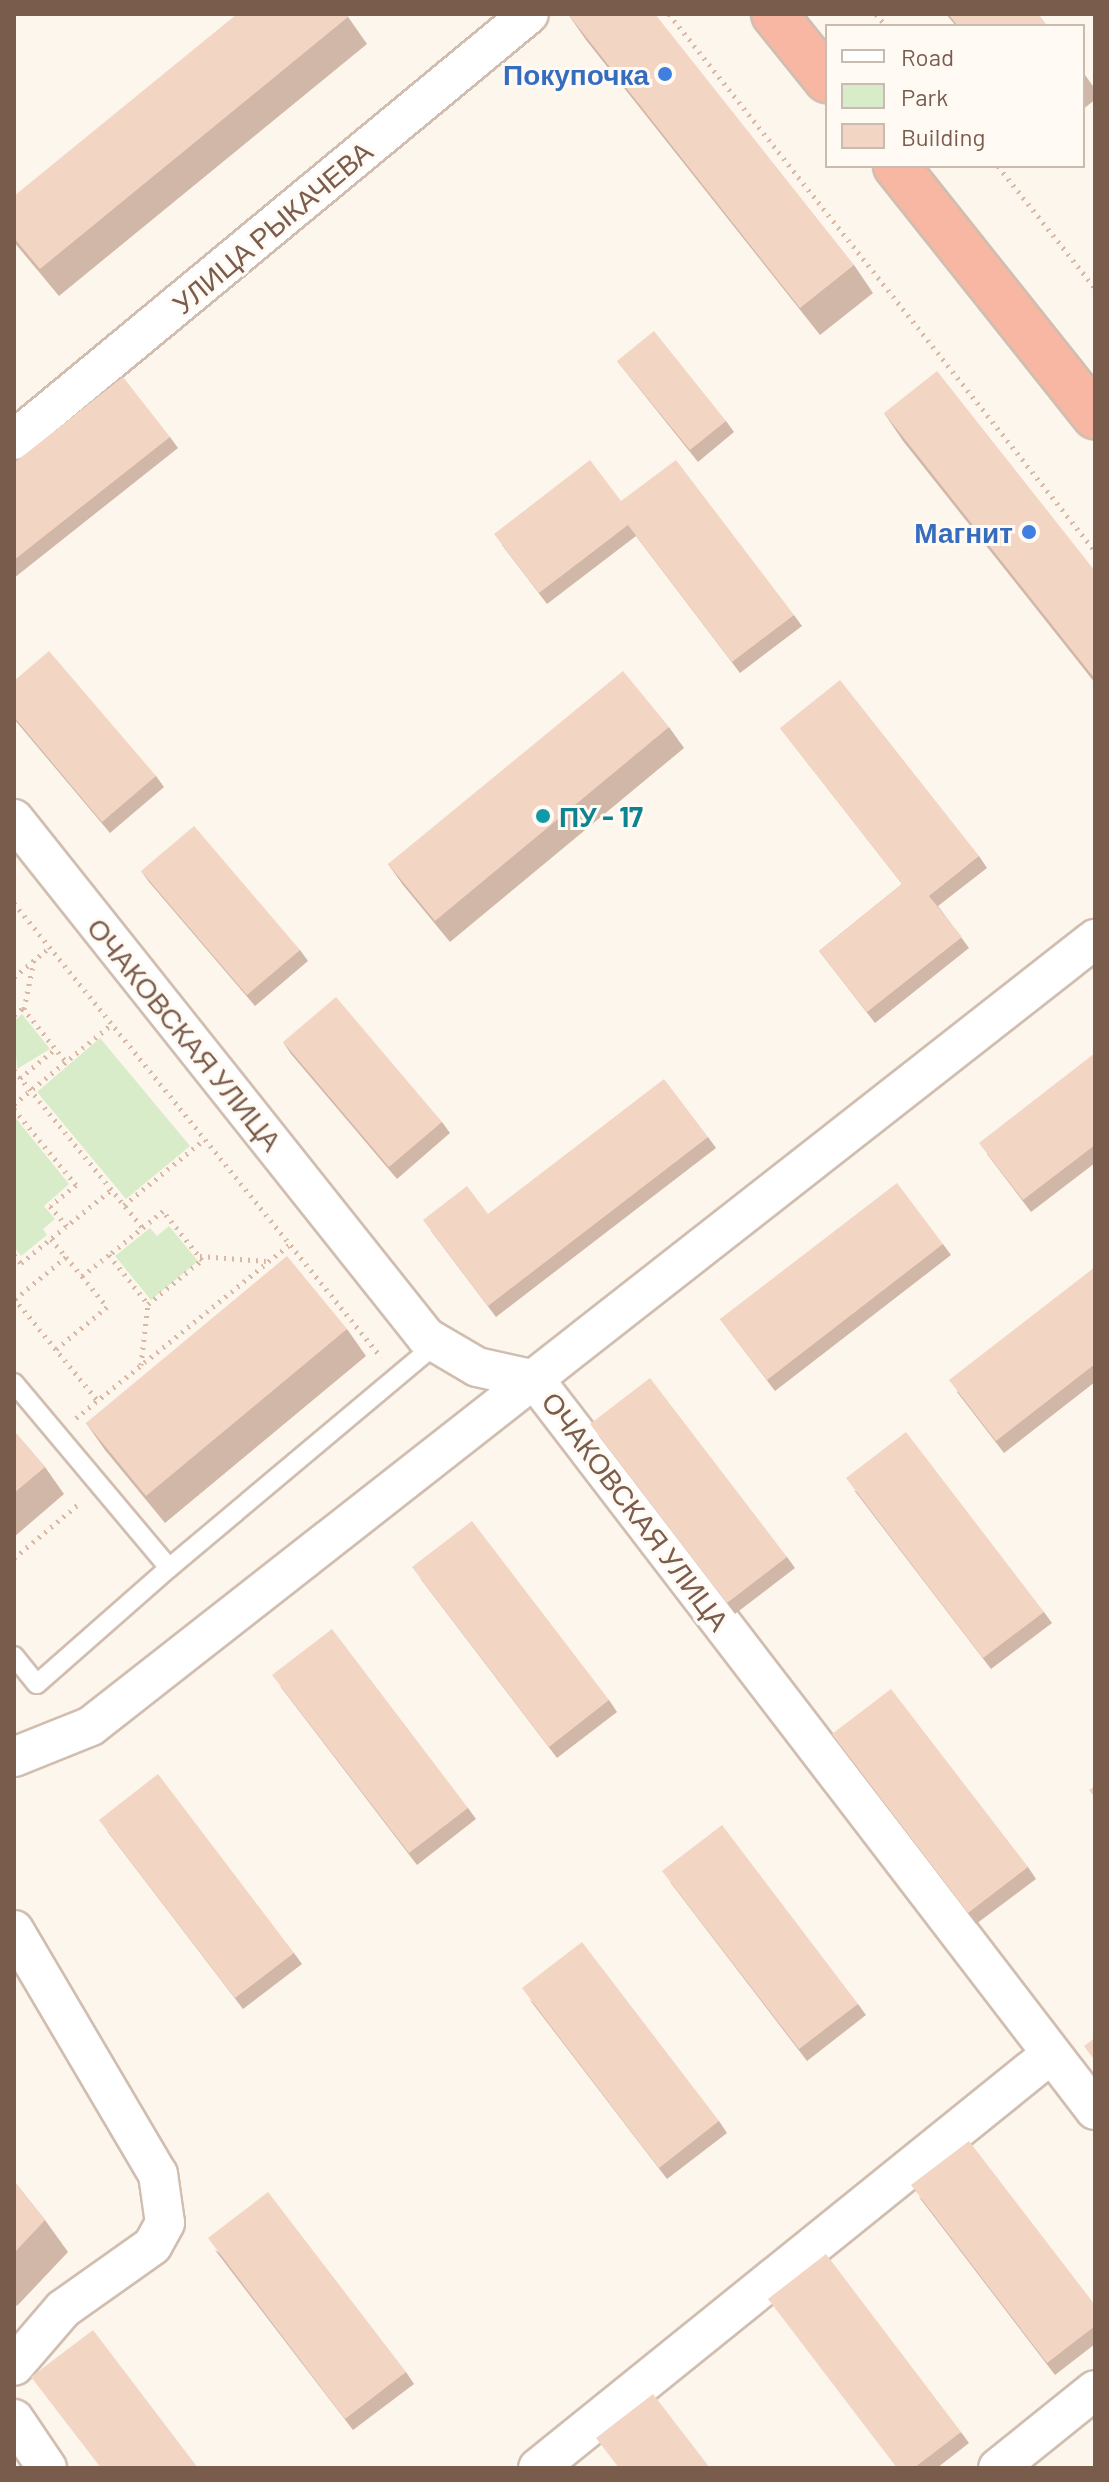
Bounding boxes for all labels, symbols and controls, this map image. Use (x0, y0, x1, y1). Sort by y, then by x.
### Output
legend (825, 24, 1085, 168)
text: Road (901, 42, 954, 71)
place label: Покупочка (503, 57, 649, 91)
marker: Покупочка (656, 65, 674, 83)
text: Park (901, 82, 948, 111)
text: Building (901, 122, 985, 151)
street label: УЛИЦА РЫКАЧЕВА (165, 134, 379, 320)
place label: Магнит (914, 515, 1013, 549)
marker: Магнит (1020, 523, 1038, 541)
place label: ПУ - 17 (559, 799, 643, 833)
marker: ПУ - 17 (534, 807, 552, 825)
street label: ОЧАКОВСКАЯ УЛИЦА (81, 911, 289, 1157)
street label: ОЧАКОВСКАЯ УЛИЦА (535, 1385, 737, 1637)

